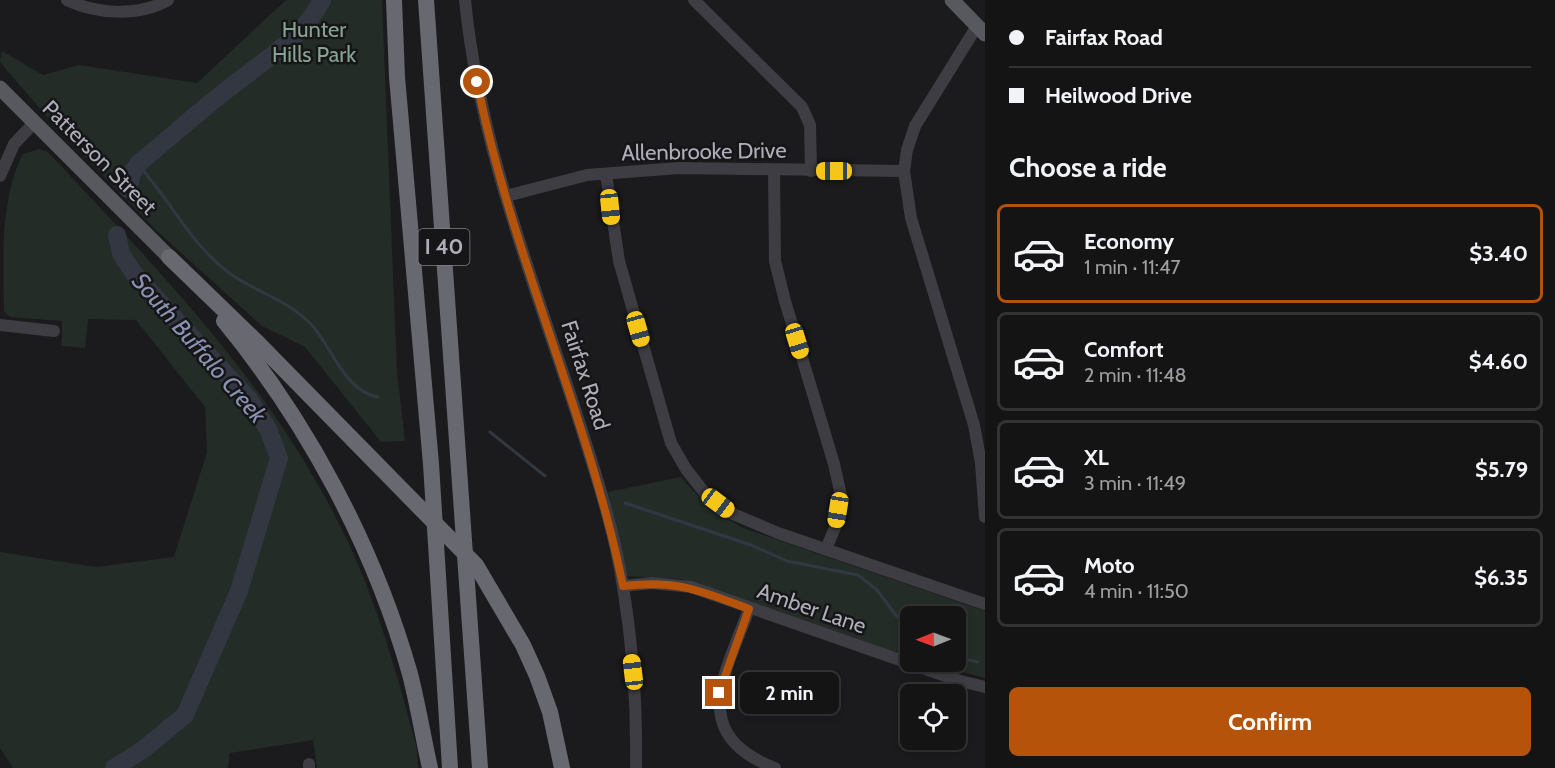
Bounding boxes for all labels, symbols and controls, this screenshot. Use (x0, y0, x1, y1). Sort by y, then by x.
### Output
park label: Hunter Hills Park (272, 16, 356, 68)
text: Fairfax Road (1045, 24, 1163, 51)
route start (463, 68, 490, 95)
text: Heilwood Drive (1045, 82, 1192, 109)
street label: Patterson Street (37, 95, 163, 221)
street label: Allenbrooke Drive (621, 137, 787, 166)
text: Choose a ride (1009, 151, 1167, 184)
car (816, 162, 852, 180)
car (599, 188, 621, 226)
icon: car (1012, 227, 1066, 281)
text: Economy (1084, 228, 1174, 255)
road number: I 40 (418, 229, 470, 265)
text: $3.40 (1469, 240, 1528, 267)
text: 1 min · 11:47 (1084, 255, 1181, 279)
water label: South Buffalo Creek (126, 267, 273, 429)
car (624, 309, 652, 349)
street label: Fairfax Road (555, 317, 616, 433)
car (783, 321, 811, 361)
icon: car (1012, 335, 1066, 389)
text: Comfort (1084, 336, 1163, 363)
text: $4.60 (1469, 348, 1528, 375)
text: 2 min · 11:48 (1084, 363, 1187, 387)
icon: car (1012, 443, 1066, 497)
text: XL (1084, 444, 1109, 471)
text: $5.79 (1475, 456, 1528, 483)
text: 3 min · 11:49 (1084, 471, 1186, 495)
car (698, 485, 738, 521)
car (826, 491, 850, 529)
icon: car (1012, 551, 1066, 605)
text: Moto (1084, 552, 1135, 579)
text: $6.35 (1474, 564, 1528, 591)
street label: Amber Lane (754, 577, 870, 640)
text: 4 min · 11:50 (1084, 579, 1189, 603)
north arrow (900, 606, 966, 672)
map controls (900, 606, 966, 750)
car (622, 653, 644, 691)
callout: 2 min (740, 672, 839, 714)
route end (705, 679, 732, 706)
text: 2 min (765, 681, 814, 705)
button: locate (900, 684, 966, 750)
button: Confirm (1009, 687, 1531, 756)

